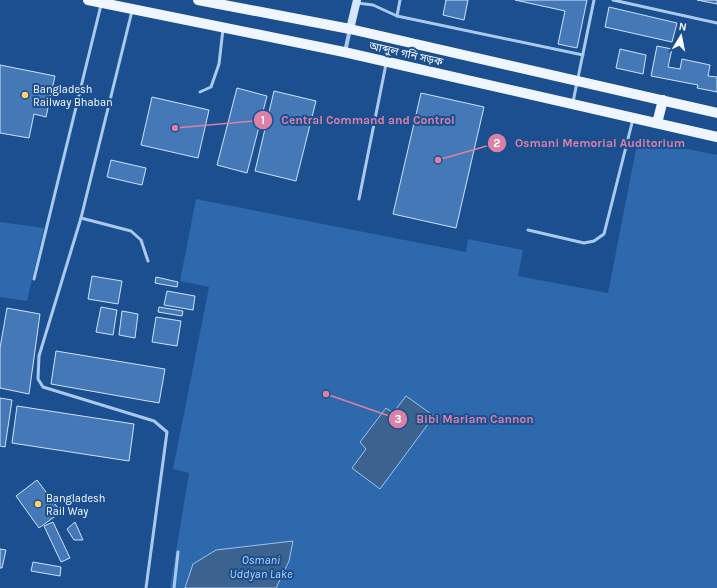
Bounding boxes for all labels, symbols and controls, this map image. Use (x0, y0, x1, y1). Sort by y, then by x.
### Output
north arrow (661, 16, 701, 56)
text: N (678, 20, 688, 34)
street label: আব্দুল গনি সড়ক (367, 39, 444, 69)
place label: Bangladesh Railway Bhaban (33, 83, 113, 109)
marker: Bangladesh Railway Bhaban (20, 90, 30, 100)
callout: Central Command and Control (253, 108, 463, 132)
text: 1 (261, 113, 265, 127)
text: Central Command and Control (281, 113, 455, 127)
callout: Osmani Memorial Auditorium (487, 131, 693, 155)
text: 2 (493, 136, 501, 150)
text: Osmani Memorial Auditorium (515, 136, 685, 150)
callout: Bibi Mariam Cannon (388, 407, 541, 431)
text: 3 (394, 412, 402, 426)
text: Bibi Mariam Cannon (416, 412, 534, 426)
place label: Bangladesh Rail Way (46, 492, 105, 518)
marker: Bangladesh Rail Way (33, 499, 43, 509)
water label: Osmani Uddyan Lake (229, 553, 293, 581)

